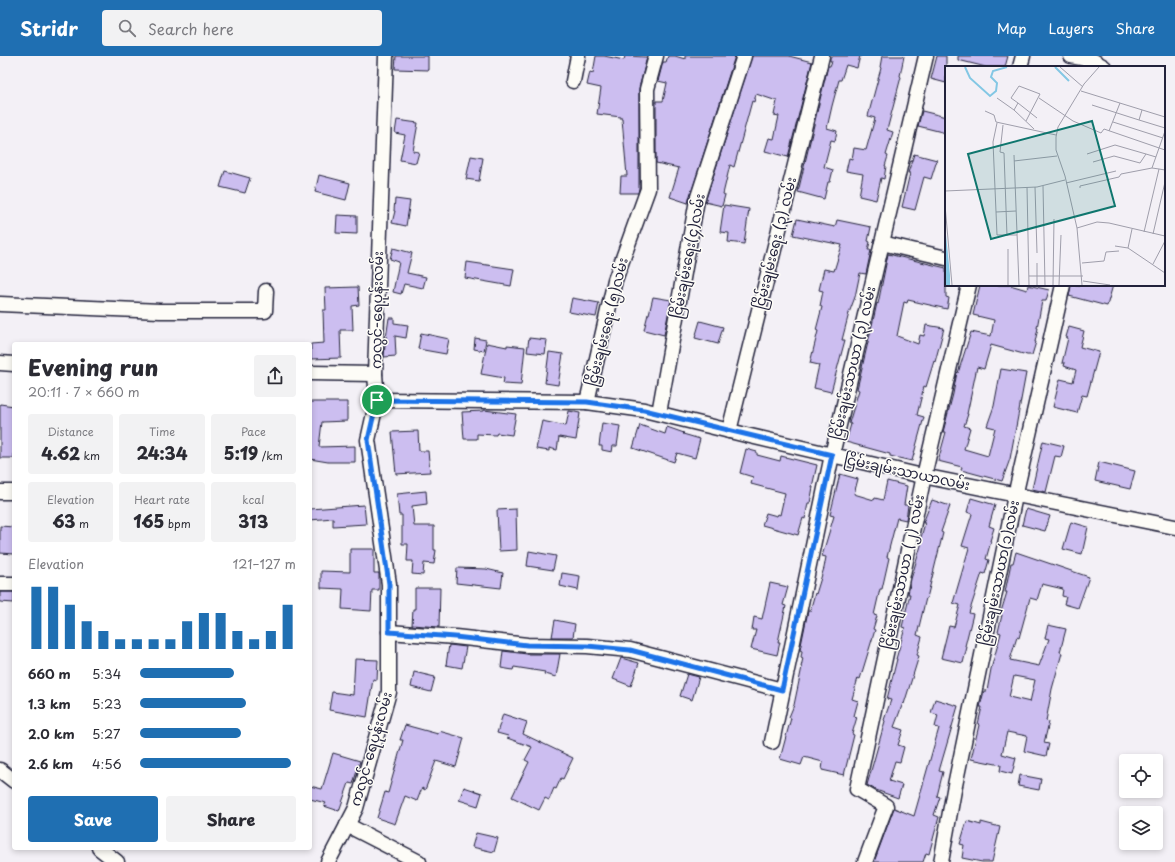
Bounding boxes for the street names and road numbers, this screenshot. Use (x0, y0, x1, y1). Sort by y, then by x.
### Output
street label: ငြိမ်းချမ်းရေး (၃) လမ်း (748, 174, 803, 312)
street label: ငြိမ်းချမ်းရေး(၄)လမ်း (665, 192, 712, 321)
street label: ကလွင်-ရေပုန်းလမ်း (365, 251, 390, 369)
street label: ငြိမ်းချမ်းရေး (၅)လမ်း (580, 255, 635, 389)
street label: ငြိမ်းချမ်းသာယာ (၃) လမ်း (825, 284, 882, 442)
street label: ငြိမ်းချမ်းသာယာလမ်း (842, 448, 972, 497)
street label: ငြိမ်းချမ်းသာယာ (၂) လမ်း (876, 492, 931, 652)
street label: ငြိမ်းချမ်းသာယာ(၁)လမ်း (973, 498, 1026, 648)
street label: ကလွင်-ရေပုန်းလမ်း (344, 689, 399, 809)

